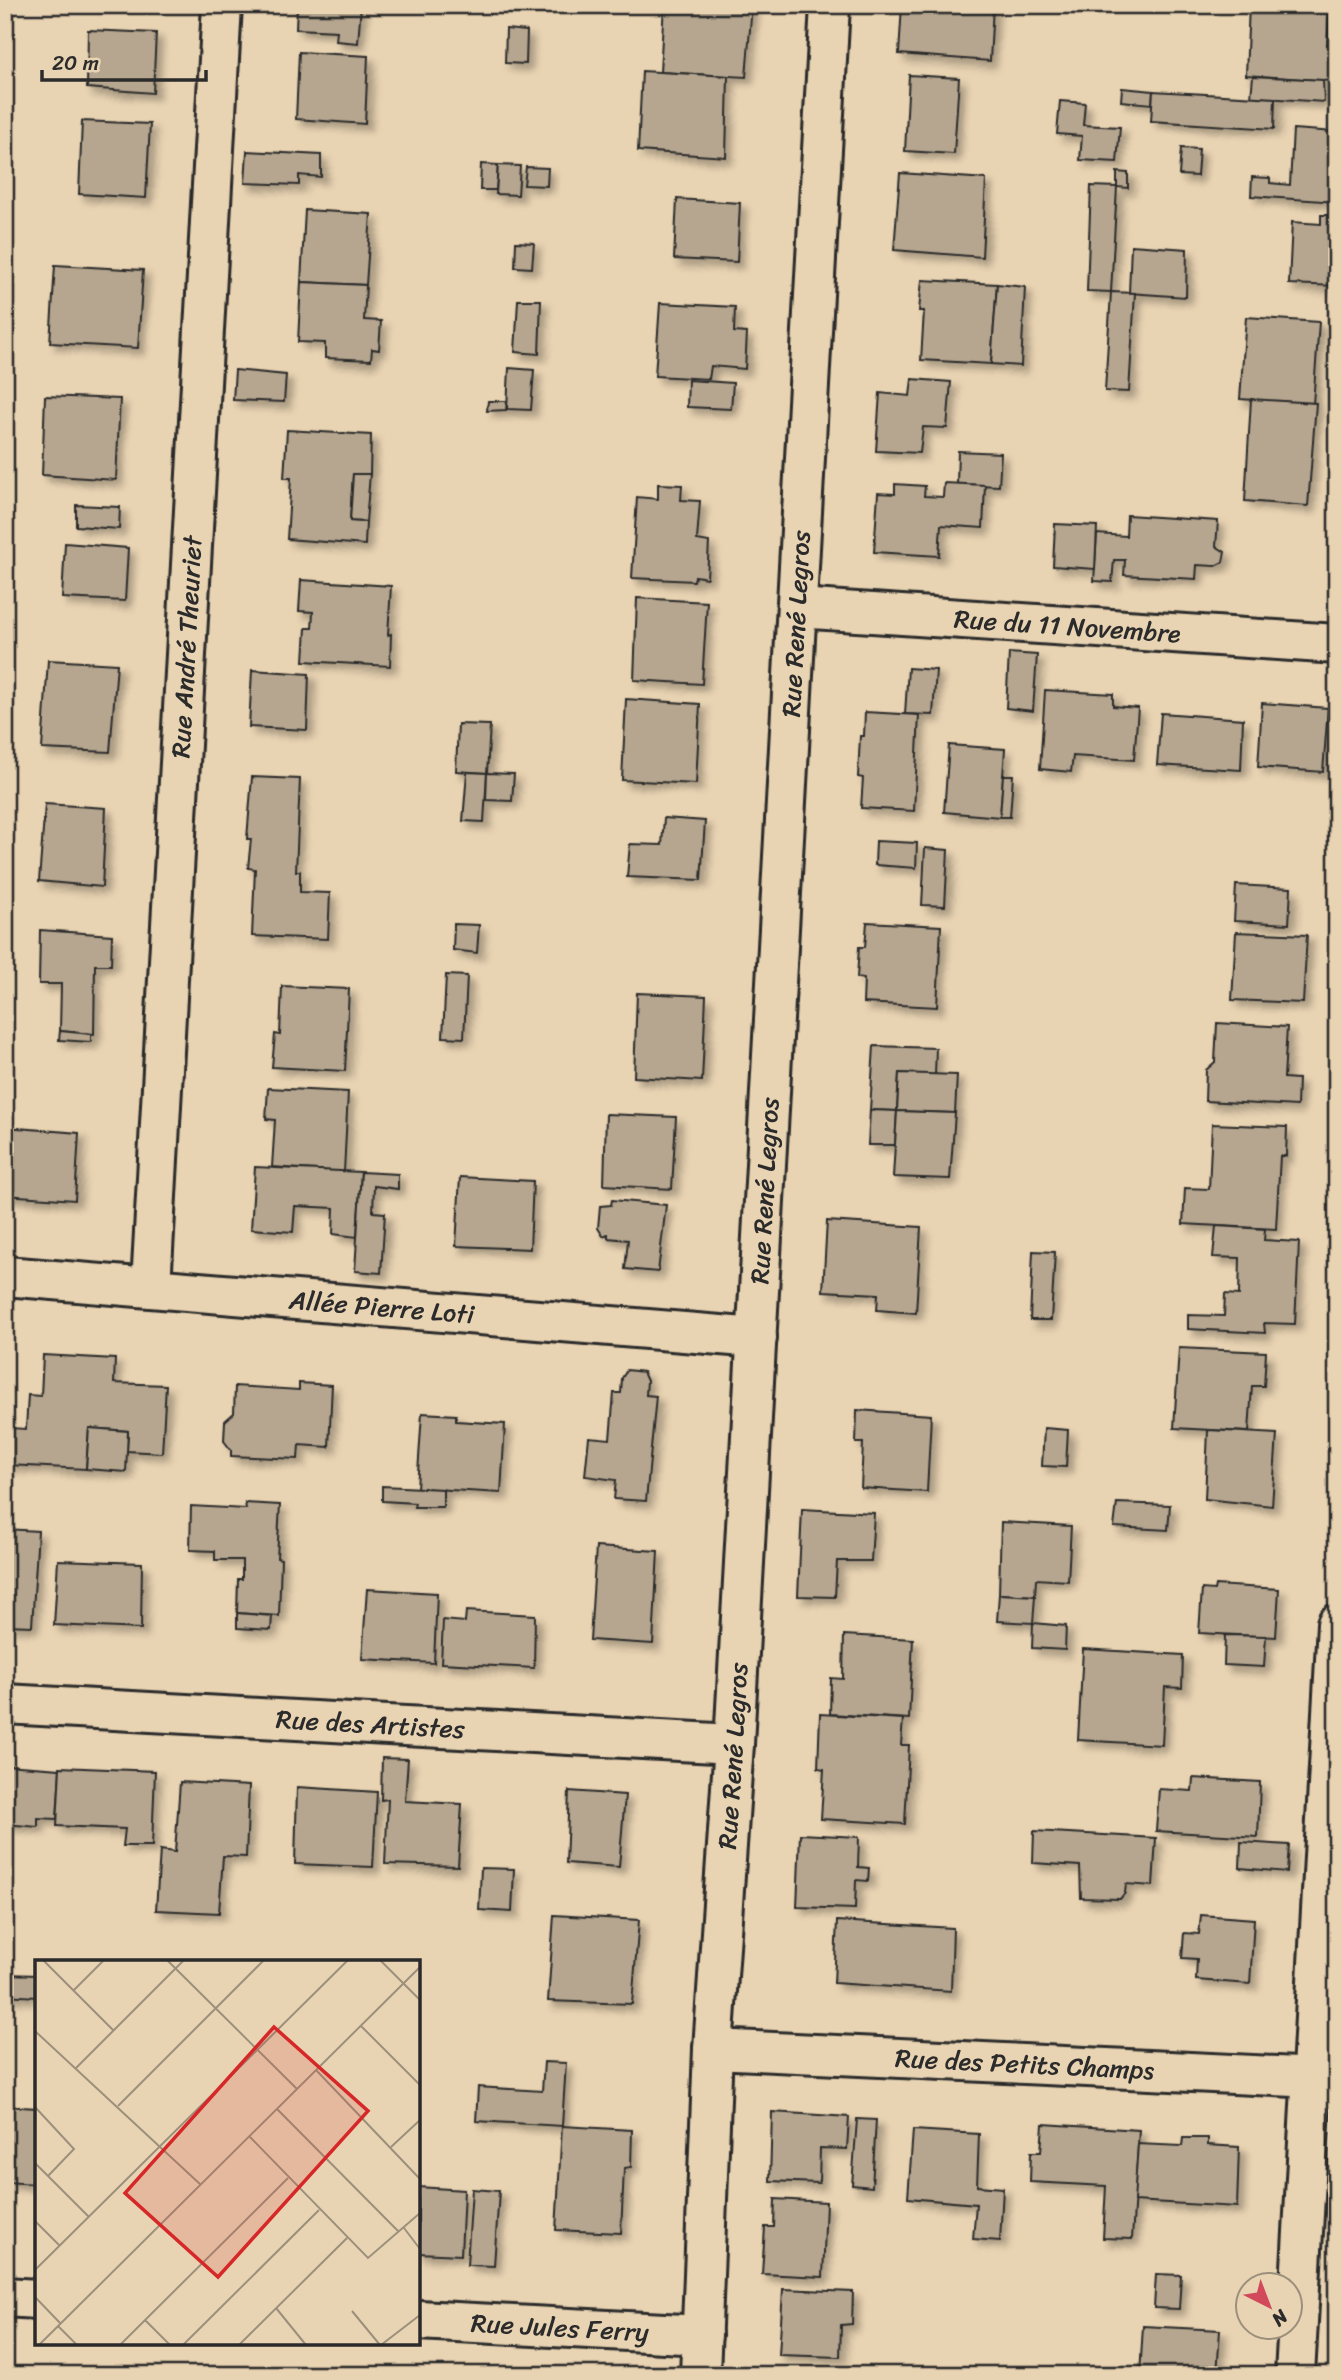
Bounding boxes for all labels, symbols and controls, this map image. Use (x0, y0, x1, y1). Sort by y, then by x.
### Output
scale bar (42, 38, 206, 82)
text: 20 m (52, 44, 99, 82)
street label: Rue René Legros (768, 528, 824, 718)
street label: Rue André Theuriet (157, 533, 216, 759)
street label: Rue du 11 Novembre (953, 596, 1183, 657)
street label: Rue René Legros (736, 1095, 793, 1285)
street label: Allée Pierre Loti (286, 1276, 477, 1338)
street label: Rue René Legros (704, 1660, 762, 1851)
street label: Rue des Artistes (275, 1696, 467, 1752)
inset map (35, 1960, 420, 2345)
street label: Rue des Petits Champs (894, 2035, 1155, 2093)
north arrow (1234, 2272, 1304, 2342)
street label: Rue Jules Ferry (470, 2300, 650, 2355)
text: N (1263, 2301, 1297, 2335)

